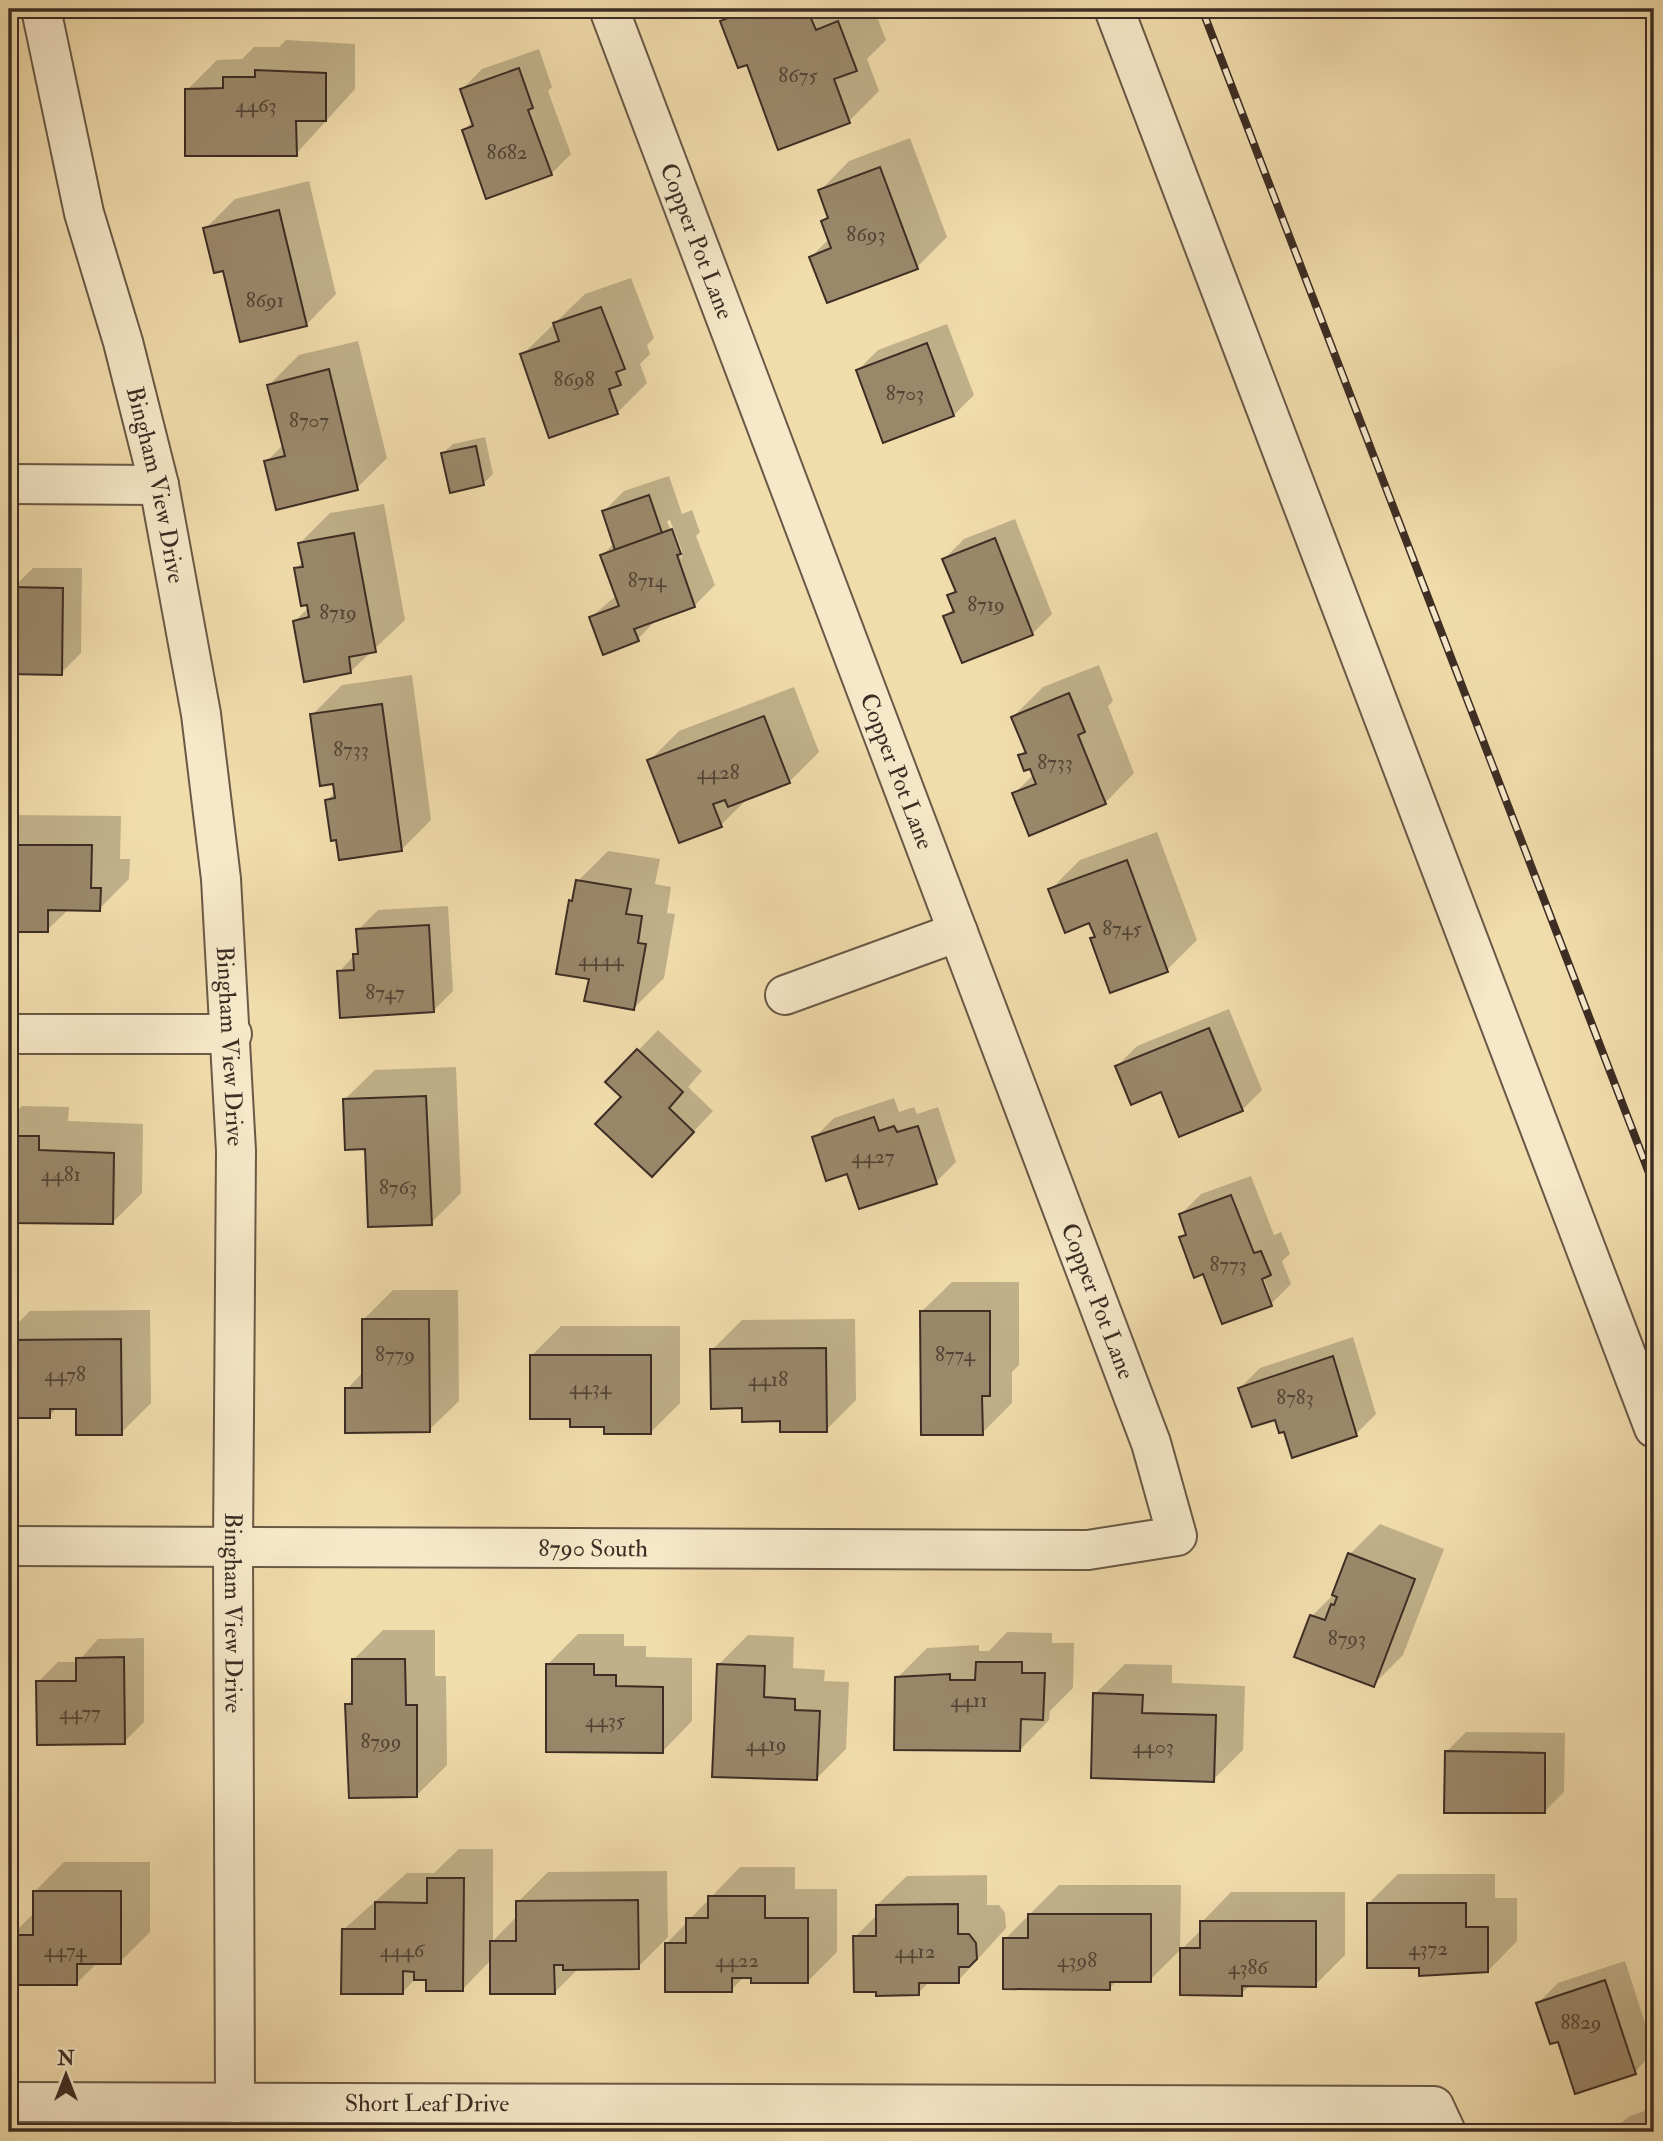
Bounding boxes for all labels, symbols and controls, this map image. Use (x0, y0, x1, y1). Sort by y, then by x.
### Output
house number: 8675 (778, 62, 818, 89)
house number: 4463 (235, 92, 277, 119)
house number: 8682 (487, 139, 527, 166)
street label: Copper Pot Lane (653, 159, 741, 324)
house number: 8693 (846, 221, 886, 248)
house number: 8691 (246, 287, 284, 314)
house number: 8698 (553, 366, 595, 393)
house number: 8703 (886, 380, 924, 407)
street label: Bingham View Drive (119, 383, 192, 586)
house number: 8707 (289, 407, 329, 434)
house number: 8714 (628, 567, 668, 594)
house number: 8719 (967, 591, 1005, 618)
house number: 8719 (319, 599, 357, 626)
street label: Copper Pot Lane (853, 689, 941, 854)
house number: 8733 (333, 736, 369, 763)
house number: 8733 (1037, 749, 1073, 776)
house number: 4428 (696, 759, 740, 786)
house number: 8745 (1102, 915, 1143, 942)
street label: Bingham View Drive (209, 945, 251, 1147)
house number: 4444 (578, 946, 625, 973)
house number: 8747 (365, 979, 405, 1006)
house number: 4427 (852, 1143, 895, 1170)
house number: 4481 (41, 1161, 81, 1188)
house number: 8763 (379, 1174, 417, 1201)
street label: Copper Pot Lane (1054, 1219, 1142, 1384)
house number: 8773 (1209, 1251, 1247, 1278)
house number: 8779 (375, 1341, 415, 1368)
house number: 8774 (935, 1341, 977, 1368)
house number: 4478 (44, 1361, 86, 1388)
house number: 4418 (748, 1366, 788, 1393)
house number: 4434 (569, 1374, 613, 1401)
house number: 8783 (1276, 1384, 1314, 1411)
street label: Bingham View Drive (217, 1513, 249, 1713)
street label: 8790 South (538, 1533, 648, 1564)
house number: 8793 (1328, 1625, 1366, 1652)
house number: 4411 (950, 1687, 988, 1714)
house number: 4477 (59, 1699, 101, 1726)
house number: 4435 (585, 1707, 626, 1734)
house number: 8799 (360, 1728, 402, 1755)
house number: 4419 (746, 1731, 786, 1758)
house number: 4403 (1132, 1733, 1174, 1760)
house number: 4372 (1408, 1935, 1448, 1962)
house number: 4474 (44, 1937, 88, 1964)
house number: 4446 (380, 1937, 426, 1964)
house number: 4412 (895, 1938, 935, 1965)
house number: 4422 (715, 1947, 759, 1974)
house number: 4398 (1057, 1947, 1097, 1974)
house number: 4386 (1228, 1954, 1269, 1981)
house number: 8829 (1560, 2009, 1602, 2036)
north arrow (32, 2039, 102, 2110)
text: N (56, 2047, 75, 2071)
street label: Short Leaf Drive (345, 2088, 509, 2119)

